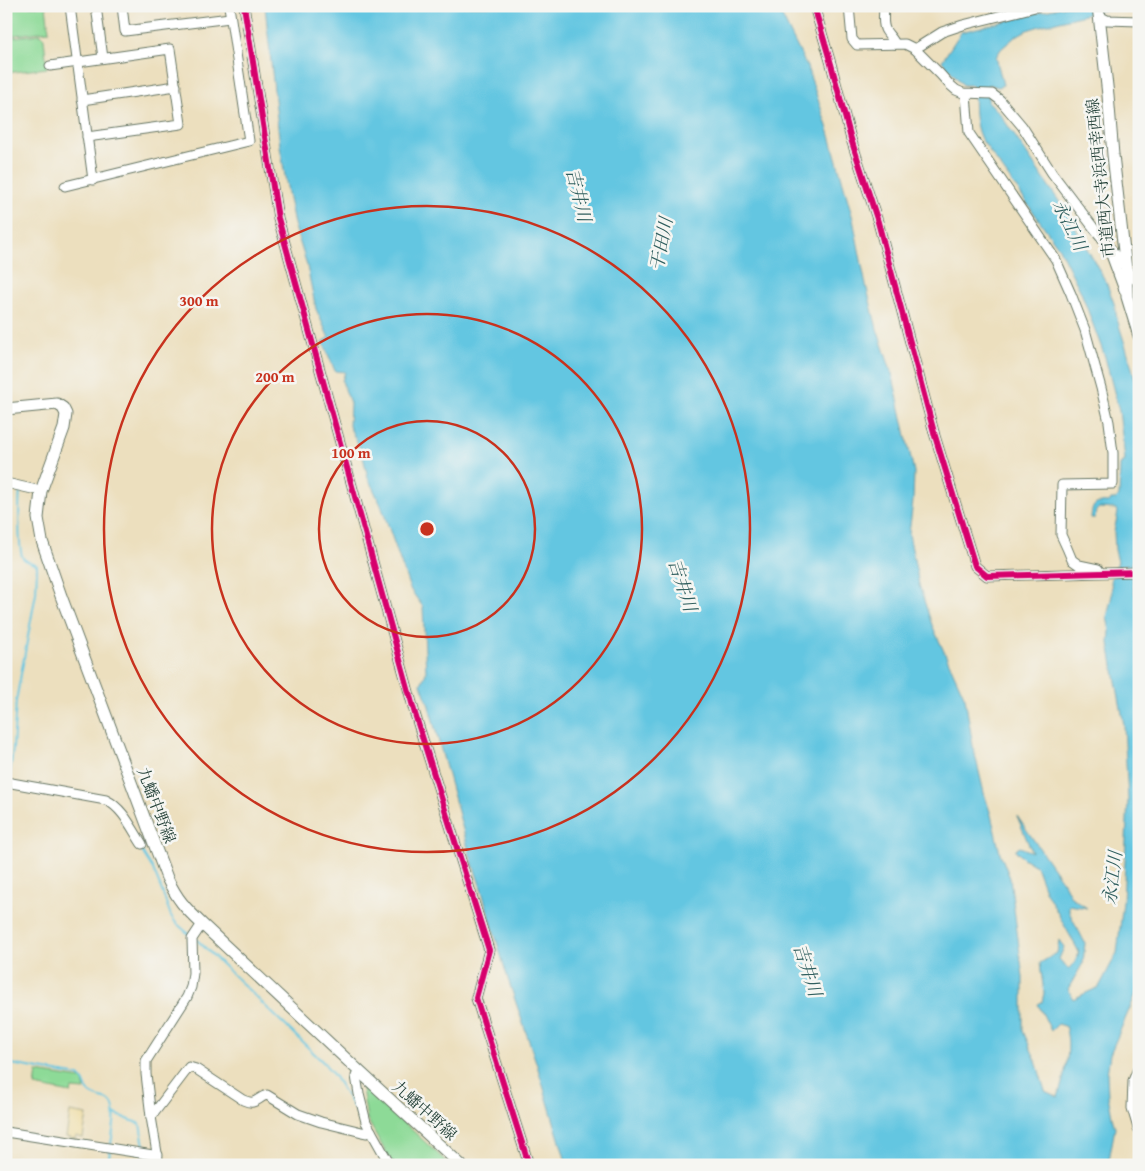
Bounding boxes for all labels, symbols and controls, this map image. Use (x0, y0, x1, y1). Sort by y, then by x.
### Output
street label: 市道西大寺浜西幸西線 (1080, 97, 1120, 259)
water label: 吉井川 (559, 166, 599, 226)
water label: 永江川 (1046, 195, 1095, 257)
water label: 干田川 (643, 213, 680, 273)
text: 300 m (179, 290, 219, 311)
text: 200 m (255, 366, 295, 387)
text: 100 m (331, 442, 371, 463)
centre of rings (418, 520, 436, 538)
water label: 吉井川 (662, 555, 705, 617)
street label: 九蟠中野線 (131, 763, 183, 847)
water label: 永江川 (1095, 848, 1129, 906)
water label: 吉井川 (787, 940, 830, 1002)
street label: 九蟠中野線 (387, 1074, 463, 1146)

